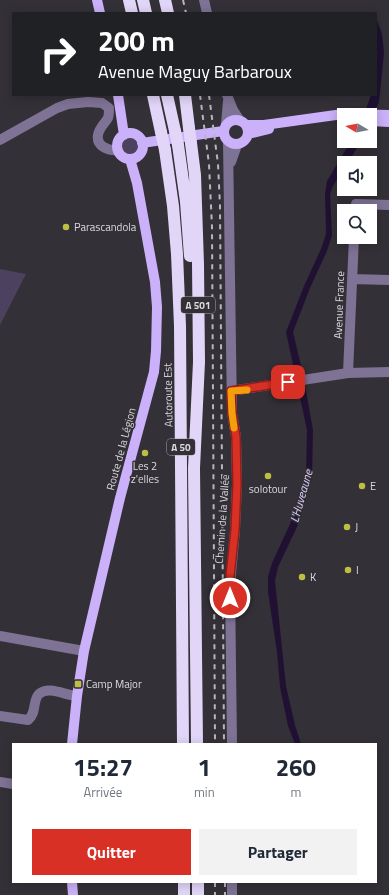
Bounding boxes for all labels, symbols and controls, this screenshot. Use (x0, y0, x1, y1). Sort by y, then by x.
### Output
text: 200 m (98, 19, 175, 62)
icon: right (32, 28, 84, 80)
text: Avenue Maguy Barbaroux (98, 58, 292, 85)
north arrow (337, 108, 377, 148)
map controls (337, 108, 377, 244)
button: sound (337, 156, 377, 196)
button: search (337, 204, 377, 244)
place label: Parascandola (74, 219, 137, 235)
marker: Parascandola (61, 222, 71, 232)
street label: Avenue France (330, 270, 348, 339)
road number: A 501 (181, 297, 215, 313)
street label: Autoroute Est (159, 363, 177, 427)
pin (271, 365, 305, 399)
icon: arrive (277, 371, 299, 393)
street label: Route de la Légion (102, 406, 140, 492)
road number: A 50 (167, 439, 195, 455)
marker: Les 2 z'elles (140, 448, 150, 458)
place label: Les 2 z'elles (131, 458, 159, 487)
water label: L'Huveaune (284, 466, 318, 525)
marker: solotour (263, 471, 273, 481)
street label: Chemin de la Vallée (211, 473, 233, 564)
place label: E (370, 478, 376, 494)
place label: solotour (249, 481, 287, 497)
marker: E (357, 481, 367, 491)
place label: J (355, 519, 358, 535)
marker: J (342, 522, 352, 532)
place label: I (356, 562, 359, 578)
marker: I (343, 565, 353, 575)
place label: K (310, 569, 317, 585)
marker: K (297, 572, 307, 582)
position arrow (209, 577, 251, 619)
place label: Camp Major (86, 676, 142, 692)
marker: Camp Major (73, 679, 83, 689)
text: 15:27 (73, 749, 133, 785)
text: 1 (198, 749, 211, 785)
text: 260 (276, 749, 316, 785)
text: Arrivée (84, 782, 122, 802)
text: min (194, 782, 215, 802)
text: m (290, 782, 301, 802)
button: Quitter (32, 829, 191, 875)
button: Partager (199, 829, 357, 875)

